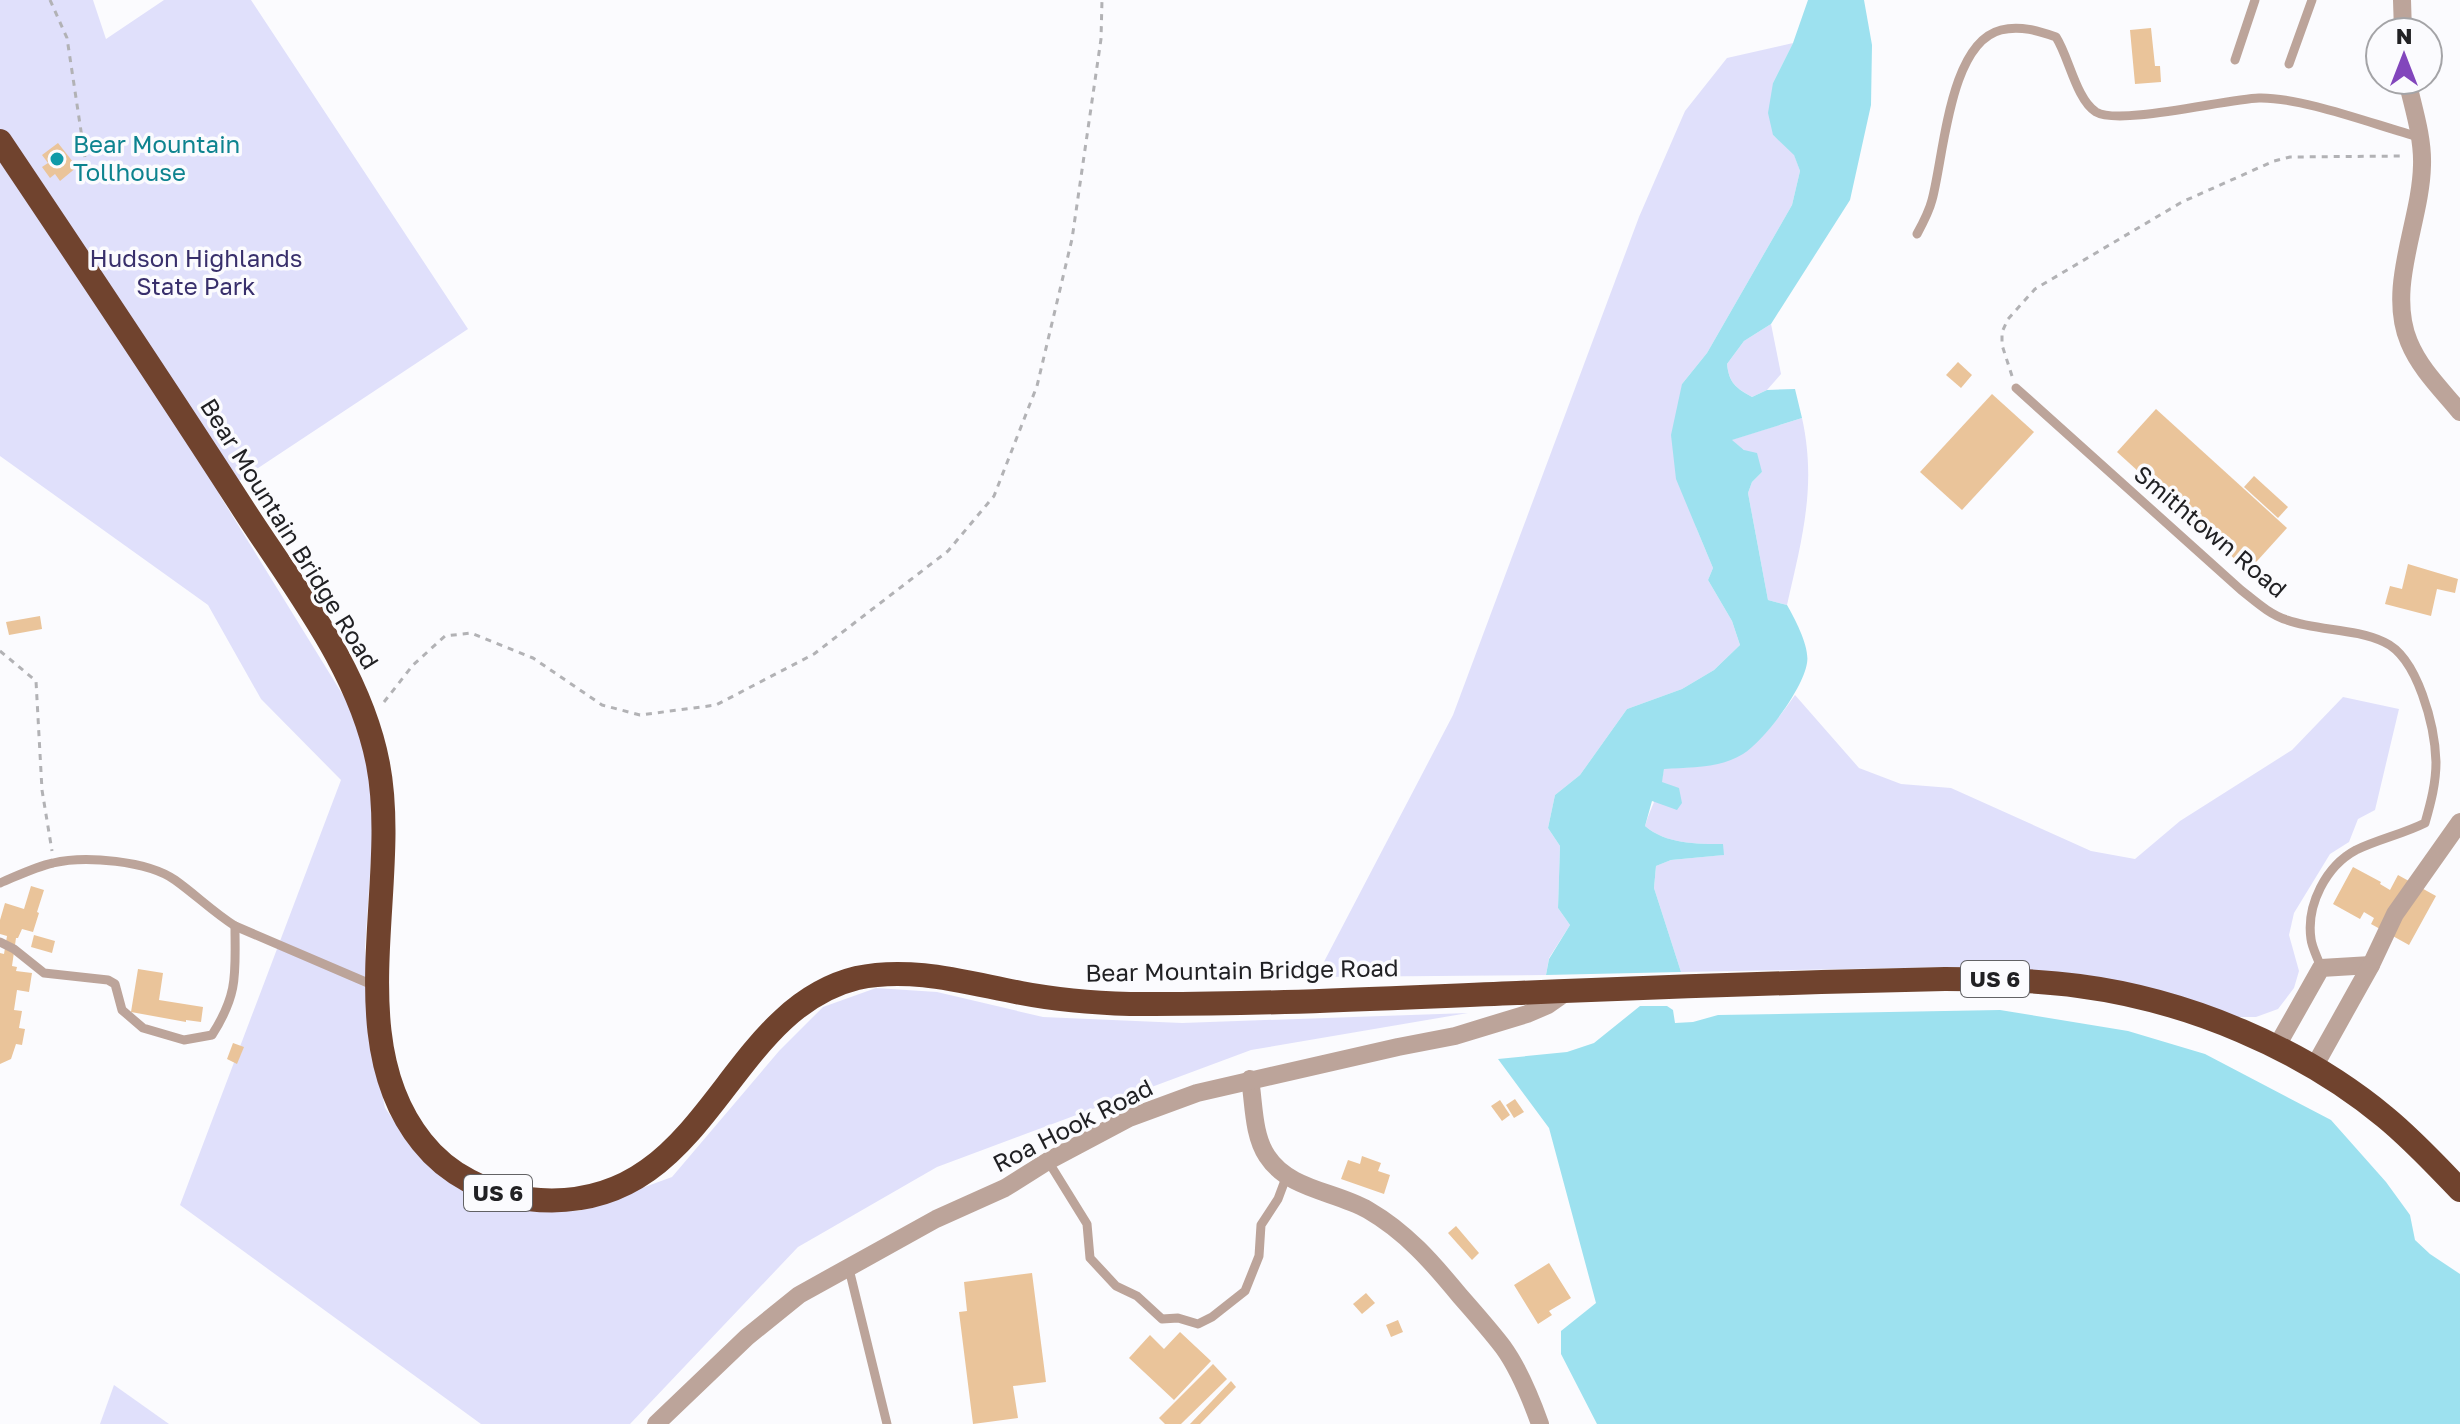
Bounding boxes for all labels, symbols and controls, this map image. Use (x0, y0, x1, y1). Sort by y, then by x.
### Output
north arrow (2364, 16, 2444, 96)
text: N (2396, 22, 2412, 49)
place label: Bear Mountain Tollhouse (73, 129, 240, 186)
marker: Bear Mountain Tollhouse (48, 150, 66, 168)
park label: Hudson Highlands State Park (89, 243, 303, 300)
street label: Bear Mountain Bridge Road (195, 393, 386, 674)
street label: Smithtown Road (2129, 459, 2293, 603)
street label: Bear Mountain Bridge Road (1085, 952, 1399, 987)
road number: US 6 (1961, 961, 2029, 997)
street label: Roa Hook Road (988, 1072, 1157, 1177)
road number: US 6 (464, 1175, 532, 1211)

